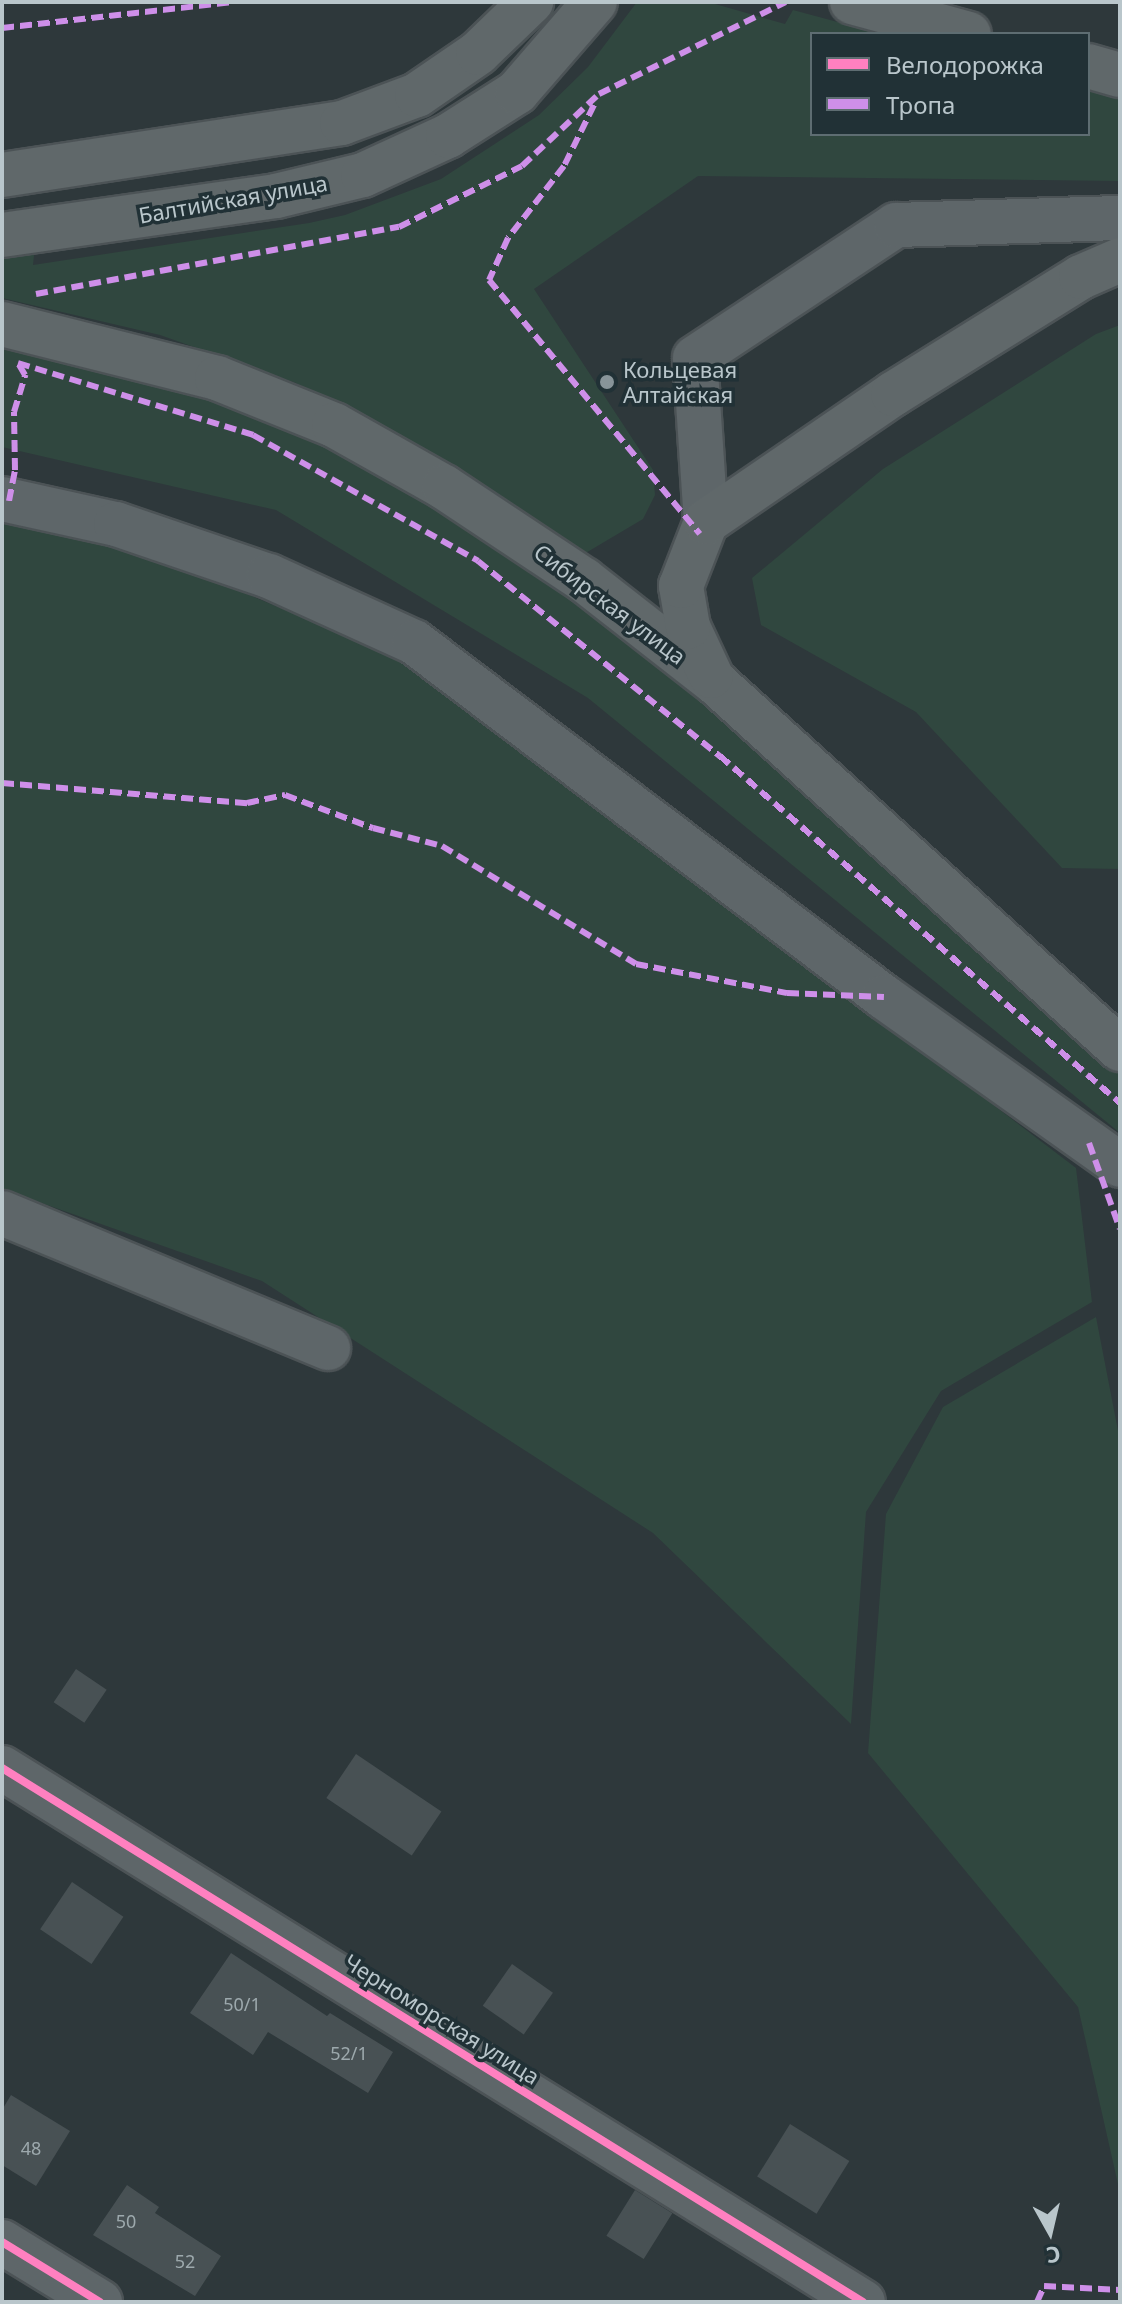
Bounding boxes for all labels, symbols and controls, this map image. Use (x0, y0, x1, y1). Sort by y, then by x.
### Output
legend (810, 32, 1090, 136)
text: Велодорожка (886, 48, 1044, 81)
text: Тропа (886, 88, 955, 121)
street label: Балтийская улица (137, 169, 329, 229)
place label: Кольцевая Алтайская (623, 356, 737, 408)
marker: Кольцевая Алтайская (598, 373, 616, 391)
street label: Сибирская улица (529, 538, 691, 670)
street label: Черноморская улица (339, 1948, 545, 2090)
house number: 50/1 (223, 1993, 261, 2015)
house number: 52/1 (330, 2042, 368, 2064)
house number: 48 (21, 2137, 41, 2159)
north arrow (1010, 2192, 1090, 2272)
house number: 50 (116, 2210, 136, 2232)
text: С (1044, 2240, 1062, 2272)
house number: 52 (175, 2250, 195, 2272)

